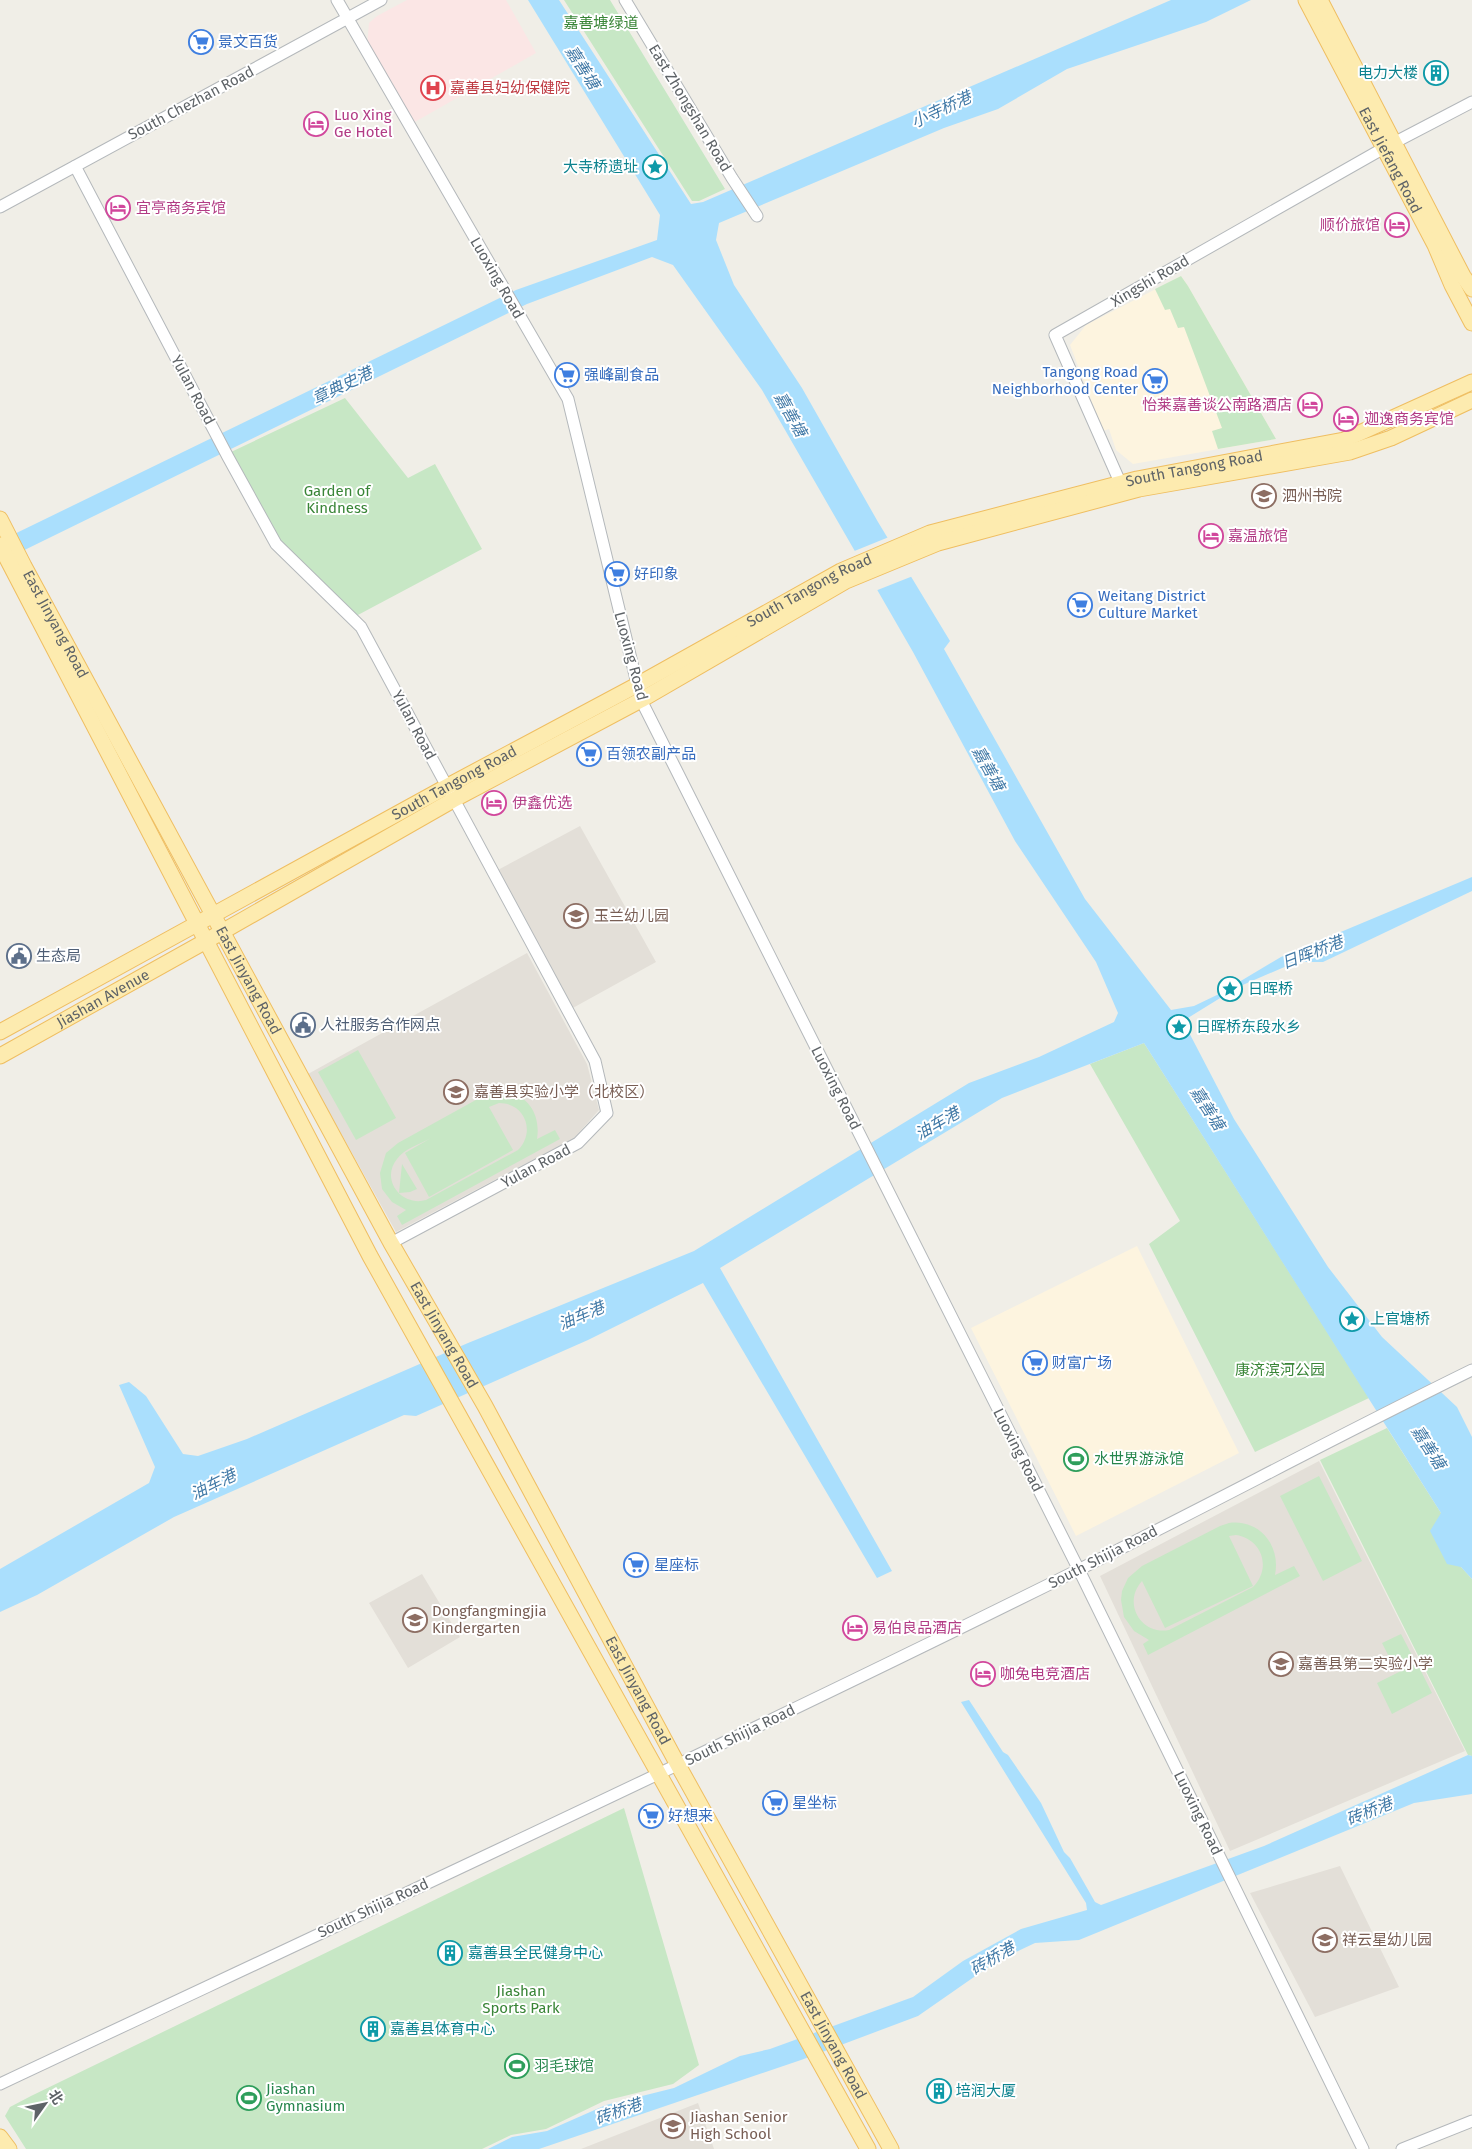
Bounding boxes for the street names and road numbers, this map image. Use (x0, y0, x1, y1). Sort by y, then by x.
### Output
street label: East Zhongshan Road (645, 41, 735, 175)
street label: South Chezhan Road (125, 62, 257, 144)
street label: East Jiefang Road (1355, 104, 1426, 216)
street label: Luoxing Road (466, 234, 528, 322)
street label: Xingshi Road (1108, 251, 1192, 311)
street label: Yulan Road (167, 352, 219, 428)
street label: South Tangong Road (1124, 446, 1264, 491)
street label: South Tangong Road (743, 550, 875, 631)
street label: East Jinyang Road (19, 567, 92, 681)
street label: Luoxing Road (610, 610, 652, 702)
street label: Yulan Road (388, 687, 440, 763)
street label: South Tangong Road (389, 742, 520, 824)
street label: East Jinyang Road (212, 923, 285, 1037)
street label: Jiashan Avenue (53, 965, 153, 1032)
street label: Luoxing Road (807, 1043, 865, 1133)
street label: Yulan Road (498, 1140, 574, 1192)
street label: East Jinyang Road (406, 1278, 482, 1392)
street label: Luoxing Road (989, 1405, 1047, 1495)
street label: South Shijia Road (1045, 1522, 1161, 1592)
street label: East Jinyang Road (602, 1633, 674, 1748)
street label: South Shijia Road (682, 1701, 798, 1769)
street label: Luoxing Road (1170, 1768, 1226, 1858)
street label: South Shijia Road (315, 1874, 431, 1942)
street label: East Jinyang Road (796, 1988, 870, 2102)

